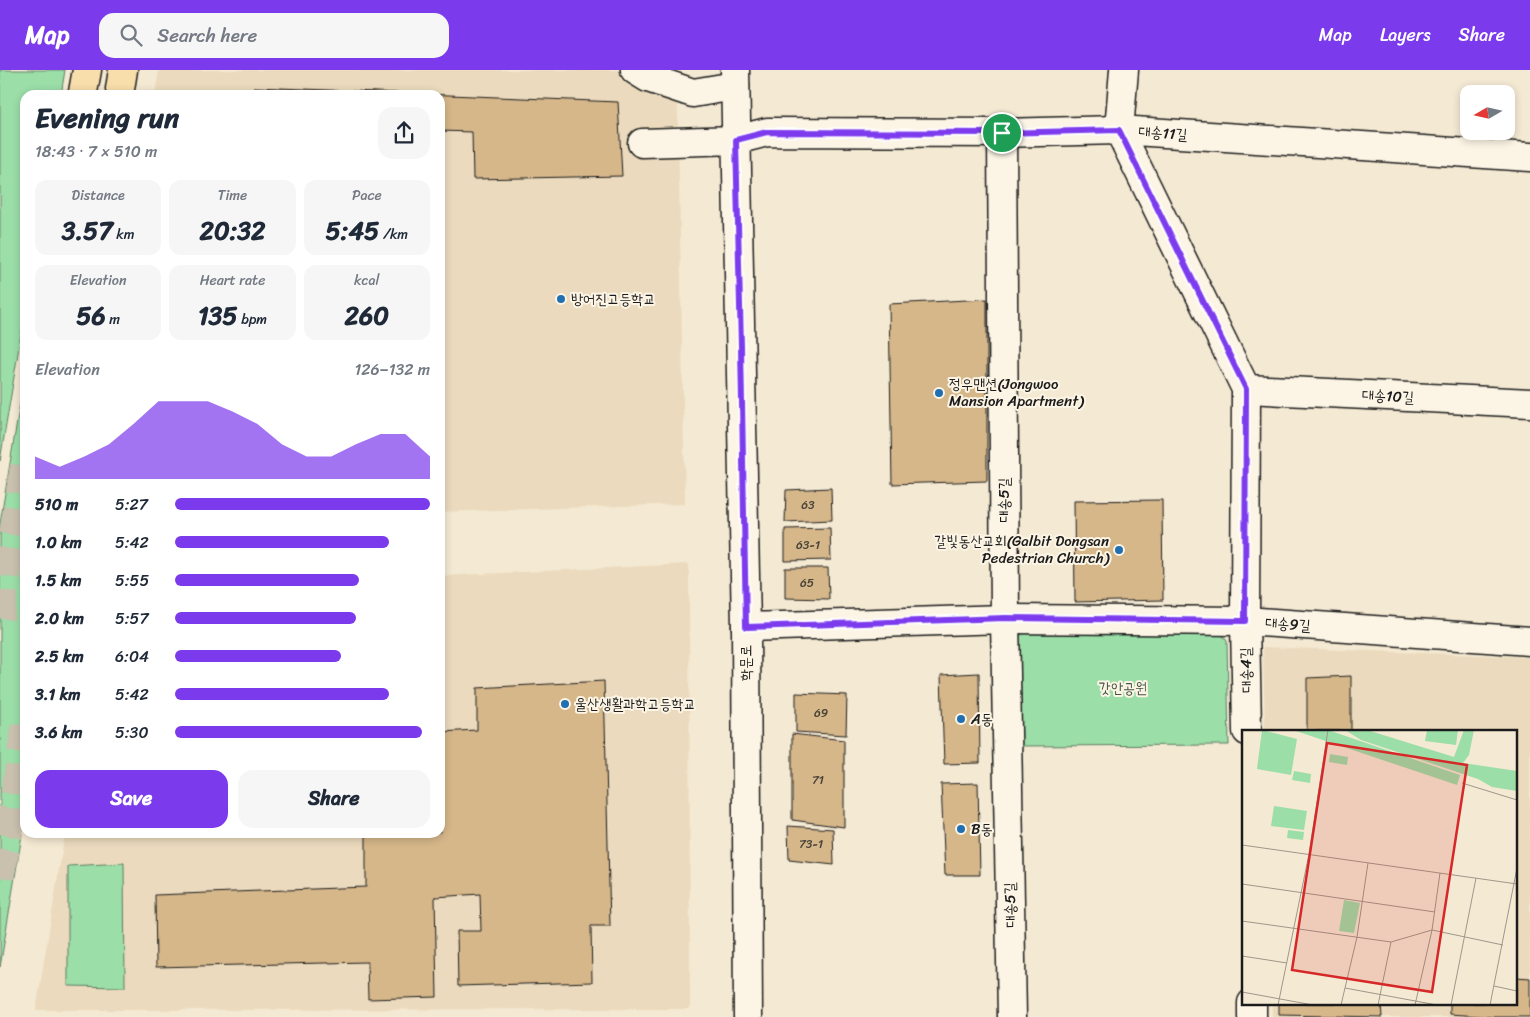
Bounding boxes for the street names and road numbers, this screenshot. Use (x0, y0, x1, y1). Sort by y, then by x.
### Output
street label: 대송11길 (1138, 118, 1188, 148)
street label: 대송10길 (1361, 382, 1415, 410)
street label: 대송5길 (991, 477, 1017, 523)
street label: 대송9길 (1264, 609, 1312, 639)
street label: 학문로 (733, 645, 759, 681)
street label: 대송4길 (1233, 647, 1259, 693)
street label: 대송5길 (997, 882, 1023, 928)

